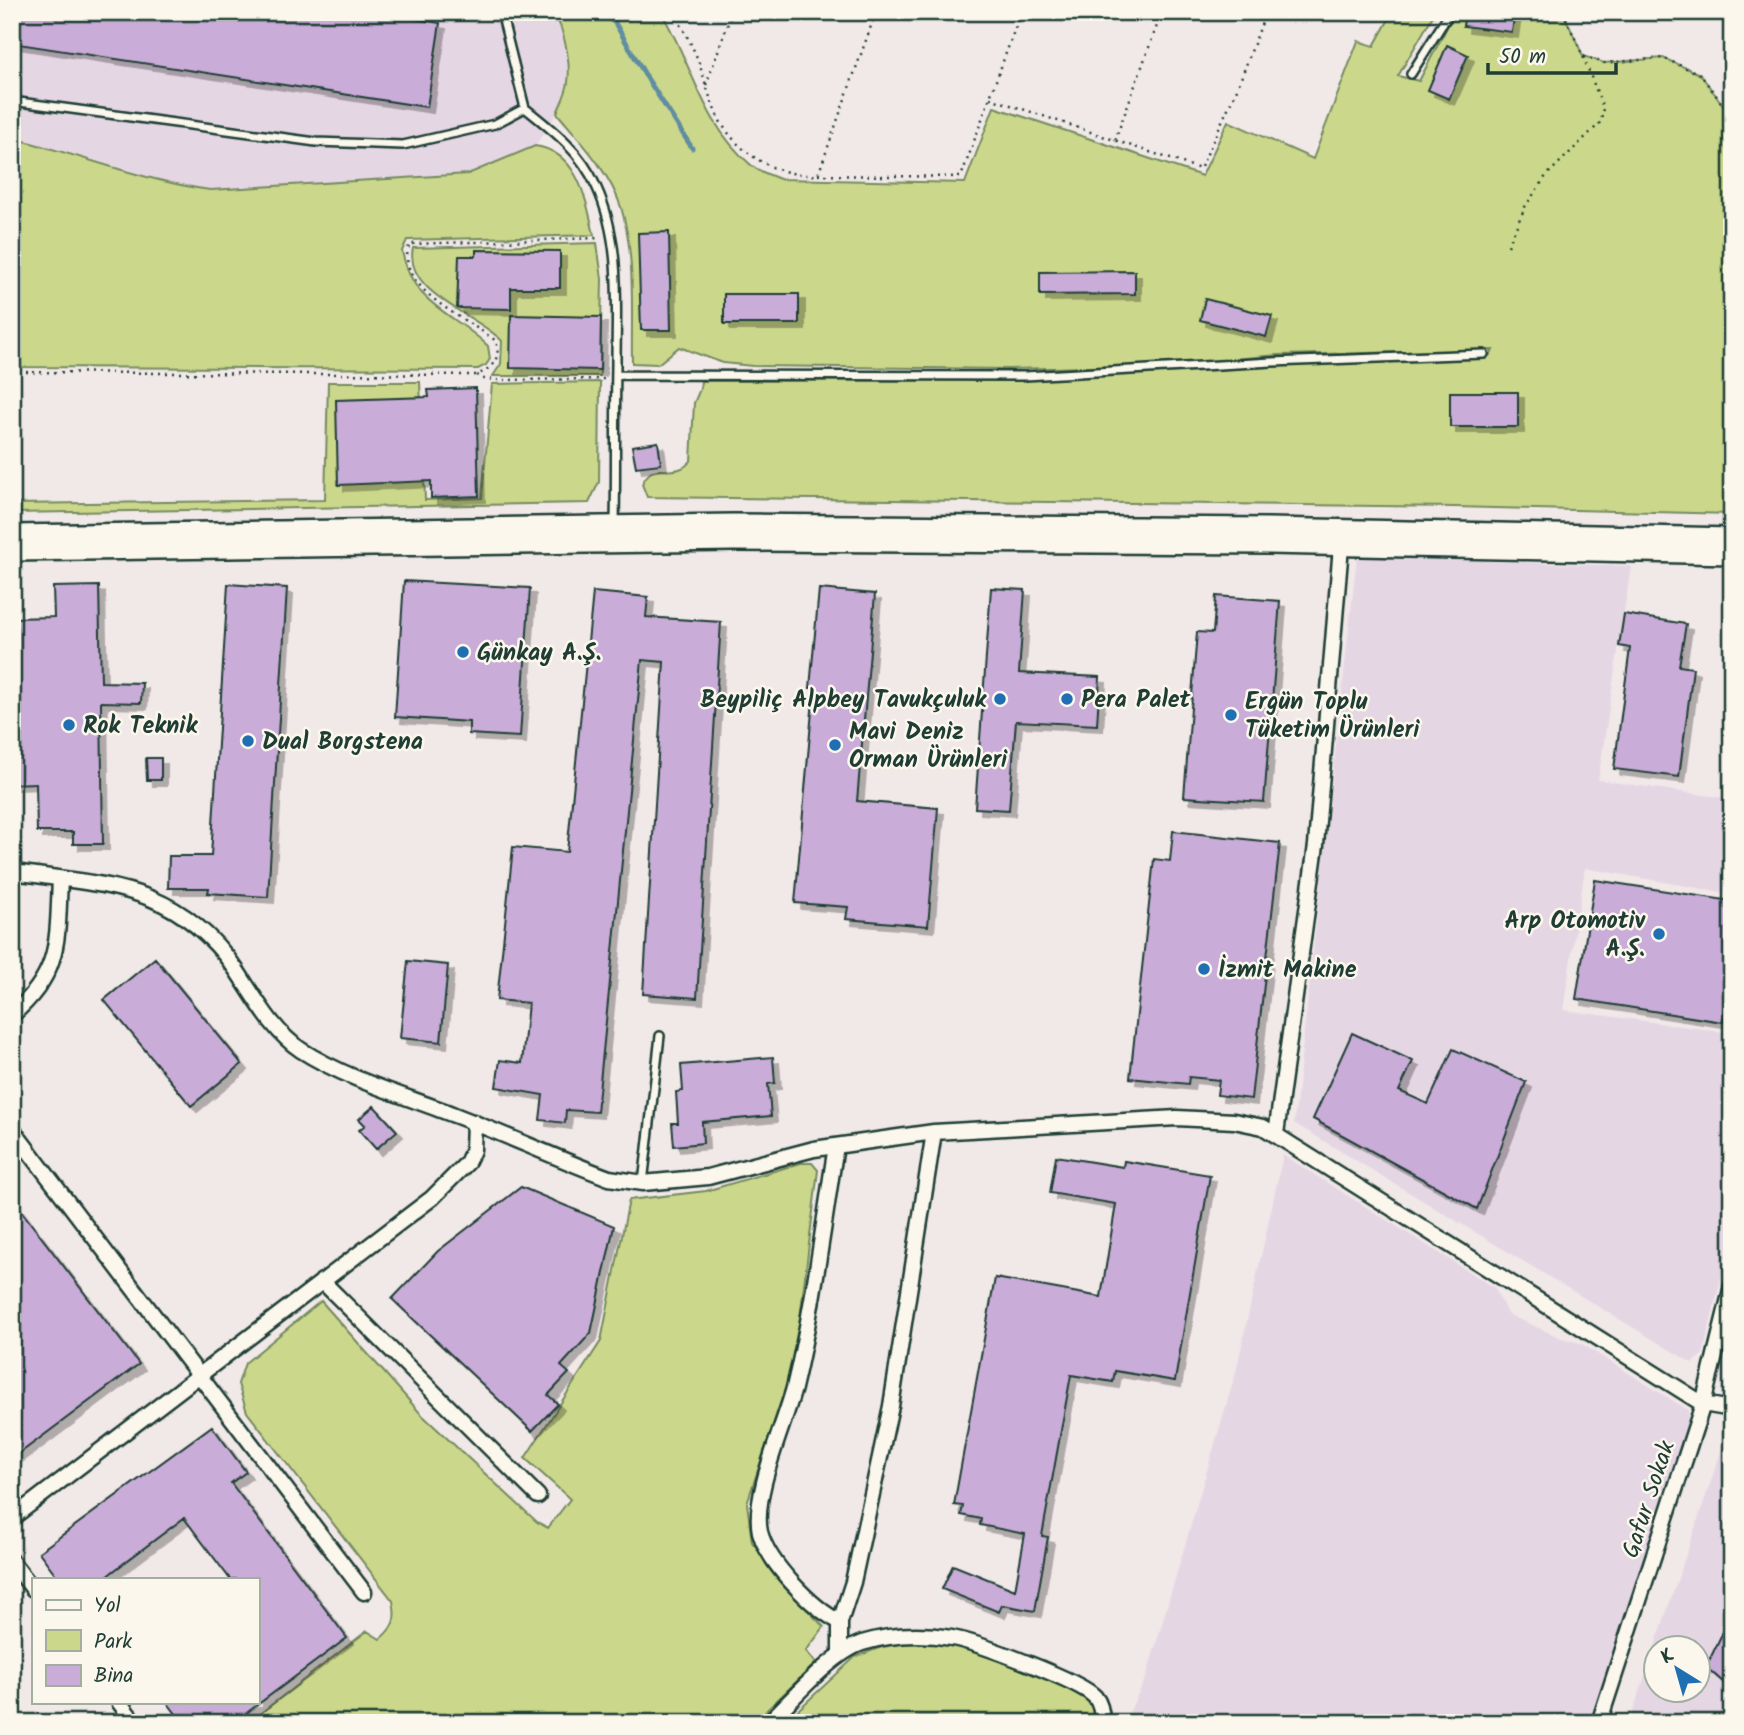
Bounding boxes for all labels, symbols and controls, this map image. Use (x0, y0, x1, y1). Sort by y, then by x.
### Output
scale bar (1488, 32, 1616, 76)
text: 50 m (1499, 41, 1546, 74)
place label: Günkay A.Ş. (477, 634, 601, 673)
marker: Günkay A.Ş. (455, 644, 471, 660)
place label: Beypiliç Alpbey Tavukçuluk (700, 681, 987, 720)
place label: Pera Palet (1081, 681, 1192, 720)
place label: Ergün Toplu Tüketim Ürünleri (1245, 683, 1420, 750)
marker: Beypiliç Alpbey Tavukçuluk (992, 691, 1008, 707)
marker: Pera Palet (1059, 691, 1075, 707)
place label: Rok Teknik (83, 707, 199, 746)
marker: Ergün Toplu Tüketim Ürünleri (1223, 707, 1239, 723)
place label: Mavi Deniz Orman Ürünleri (849, 713, 1008, 780)
marker: Rok Teknik (61, 717, 77, 733)
place label: Dual Borgstena (262, 723, 423, 762)
marker: Dual Borgstena (240, 733, 256, 749)
marker: Mavi Deniz Orman Ürünleri (827, 737, 843, 753)
place label: Arp Otomotiv A.Ş. (1505, 902, 1646, 969)
marker: Arp Otomotiv A.Ş. (1651, 926, 1667, 942)
place label: İzmit Makine (1218, 951, 1357, 990)
marker: İzmit Makine (1196, 961, 1212, 977)
street label: Gafur Sokak (1612, 1435, 1687, 1563)
legend (32, 1578, 259, 1704)
text: Yol (94, 1590, 121, 1623)
text: Park (94, 1626, 132, 1659)
north arrow (1642, 1634, 1712, 1704)
text: K (1654, 1642, 1682, 1672)
text: Bina (94, 1660, 133, 1693)

